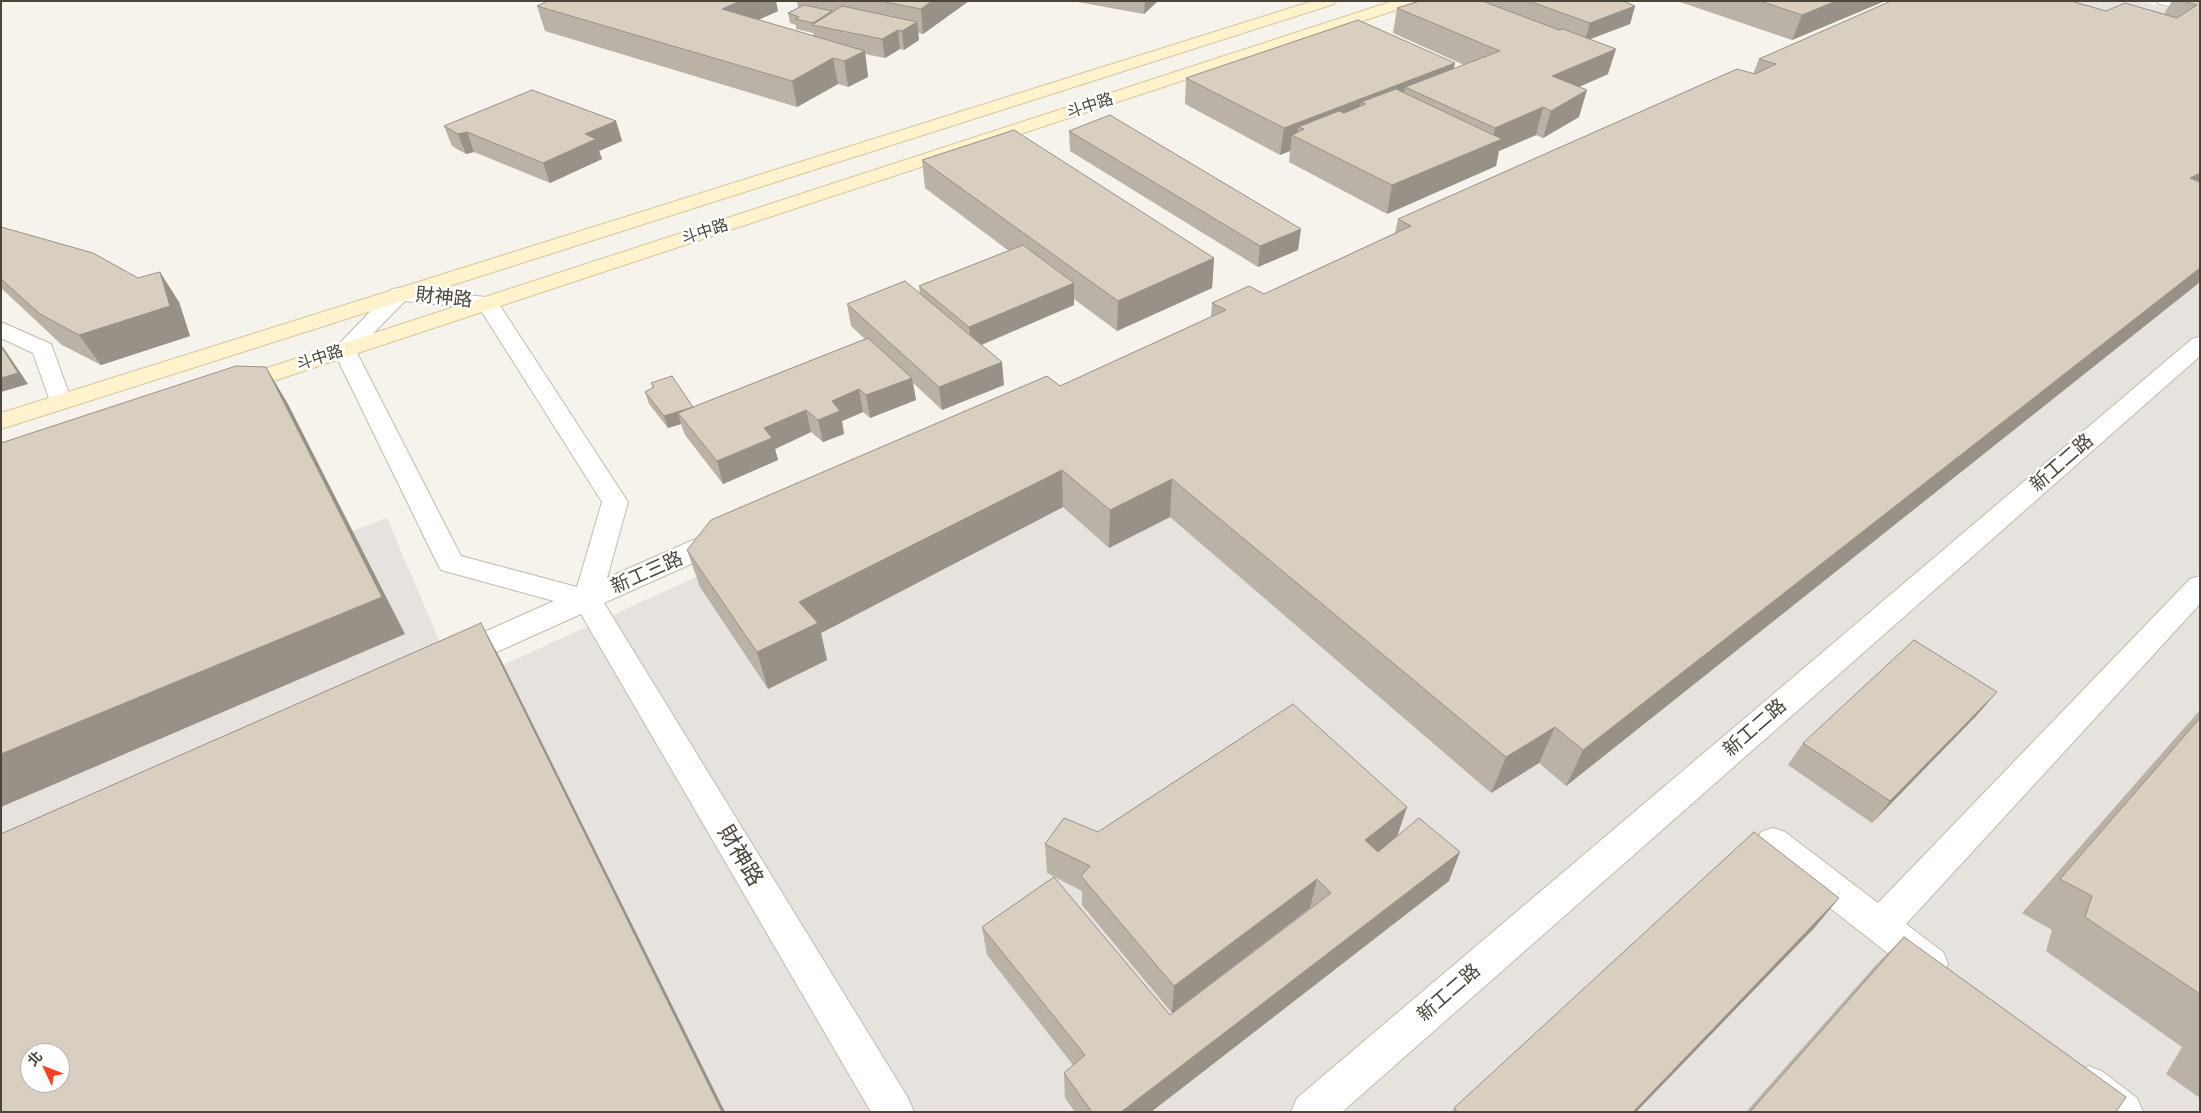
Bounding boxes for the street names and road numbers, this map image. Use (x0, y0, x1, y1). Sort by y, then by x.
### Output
street label: 斗中路 (1064, 89, 1116, 123)
street label: 斗中路 (679, 215, 731, 249)
street label: 財神路 (414, 284, 474, 312)
street label: 斗中路 (294, 341, 346, 375)
street label: 新工二路 (2026, 429, 2098, 497)
street label: 新工三路 (608, 547, 686, 599)
street label: 新工二路 (1719, 694, 1791, 762)
street label: 財神路 (712, 821, 768, 891)
street label: 新工二路 (1413, 959, 1485, 1027)

